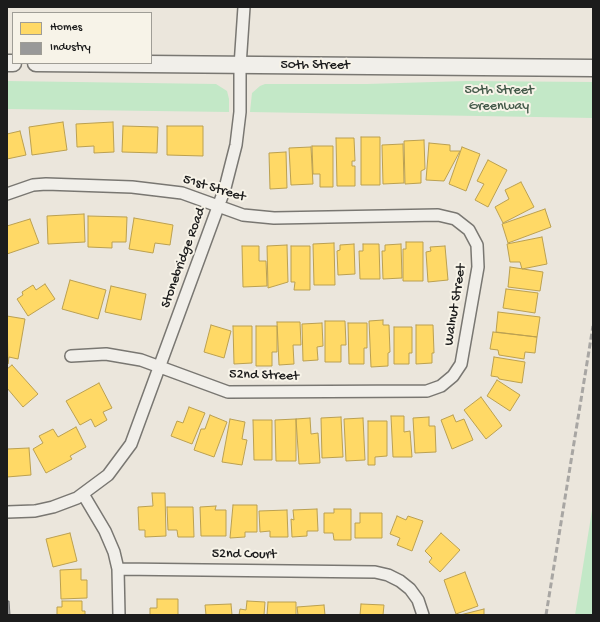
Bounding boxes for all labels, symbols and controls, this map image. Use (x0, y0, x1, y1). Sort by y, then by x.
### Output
legend (12, 12, 152, 64)
text: Homes (50, 21, 82, 35)
text: Industry (50, 41, 91, 55)
street label: 50th Street (280, 58, 350, 74)
park label: 50th Street Greenway (464, 83, 534, 116)
street label: 51st Street (181, 172, 247, 206)
street label: Stonebridge Road (158, 205, 210, 311)
street label: Walnut Street (441, 263, 471, 347)
street label: 52nd Street (229, 366, 299, 386)
street label: 52nd Court (212, 546, 276, 564)

